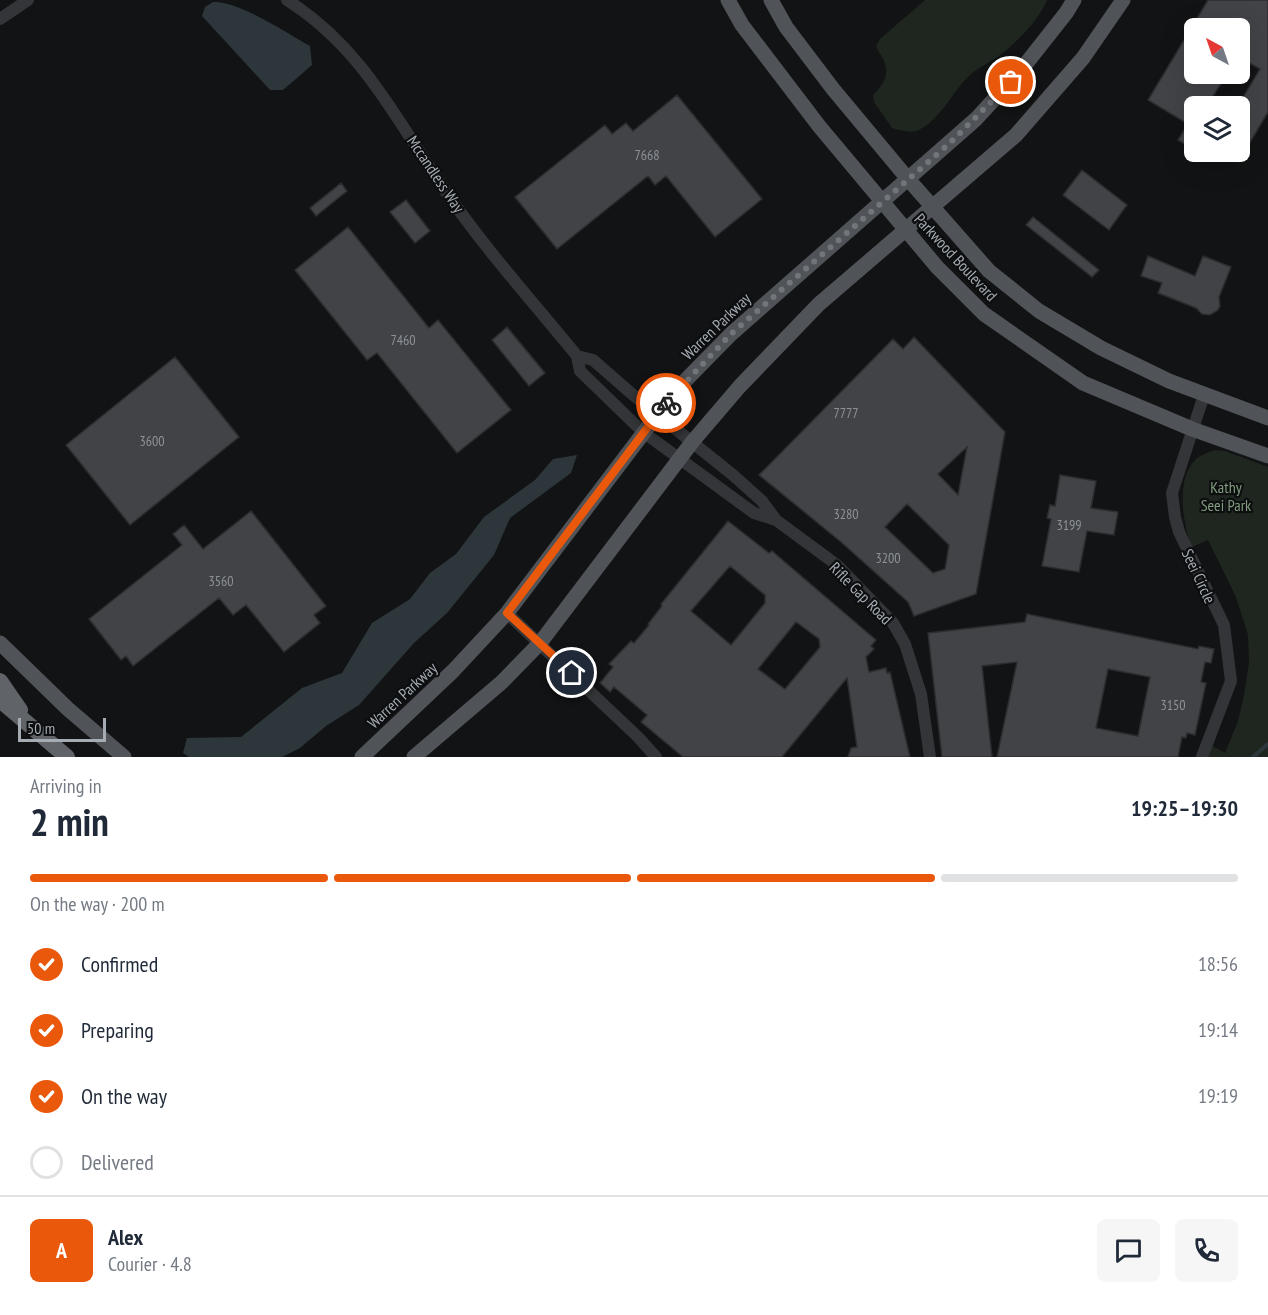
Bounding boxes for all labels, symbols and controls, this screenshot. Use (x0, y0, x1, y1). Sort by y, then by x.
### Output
north arrow (1184, 18, 1250, 84)
map controls (1184, 18, 1250, 162)
pin (985, 56, 1036, 107)
icon: bag (994, 65, 1027, 98)
button: layers (1184, 96, 1250, 162)
street label: Mccandless Way (403, 132, 469, 216)
house number: 7668 (634, 146, 660, 164)
street label: Parkwood Boulevard (910, 209, 1002, 305)
street label: Warren Parkway (677, 288, 755, 364)
house number: 7460 (390, 331, 416, 349)
courier (636, 373, 696, 433)
icon: bike (650, 387, 683, 420)
house number: 7777 (833, 404, 859, 422)
house number: 3600 (139, 432, 165, 450)
park label: Kathy Seei Park (1201, 477, 1252, 515)
house number: 3280 (833, 505, 859, 523)
house number: 3199 (1056, 516, 1082, 534)
street label: Seei Circle (1178, 545, 1220, 607)
house number: 3200 (875, 549, 901, 567)
street label: Rifle Gap Road (825, 557, 897, 629)
house number: 3560 (208, 572, 234, 590)
pin (546, 647, 597, 698)
icon: home (555, 656, 588, 689)
street label: Warren Parkway (363, 658, 441, 732)
house number: 3150 (1160, 696, 1186, 714)
scale bar (18, 715, 106, 742)
text: 50 m (27, 718, 55, 738)
text: Arriving in (30, 773, 102, 799)
text: 19:25–19:30 (1131, 794, 1238, 822)
text: 2 min (30, 796, 109, 847)
text: On the way · 200 m (30, 891, 165, 917)
icon: check (30, 948, 63, 981)
text: Confirmed (81, 950, 158, 978)
text: 18:56 (1198, 951, 1238, 977)
icon: check (30, 1014, 63, 1047)
text: Preparing (81, 1016, 154, 1044)
text: 19:14 (1198, 1017, 1238, 1043)
icon: check (30, 1080, 63, 1113)
text: On the way (81, 1082, 167, 1110)
text: 19:19 (1198, 1083, 1238, 1109)
text: Delivered (81, 1148, 154, 1176)
button: chat (1097, 1219, 1160, 1282)
button: phone (1175, 1219, 1238, 1282)
text: Alex (108, 1223, 143, 1251)
text: A (56, 1236, 67, 1264)
text: Courier · 4.8 (108, 1251, 192, 1277)

